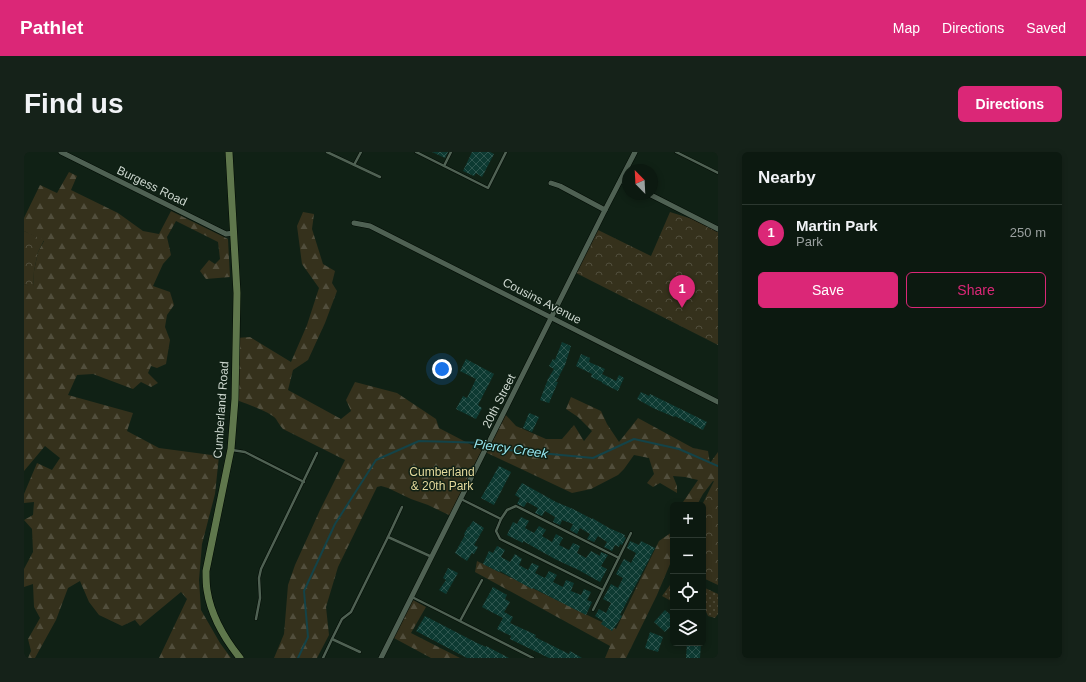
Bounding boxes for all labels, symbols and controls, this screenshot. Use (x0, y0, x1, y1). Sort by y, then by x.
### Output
text: Pathlet (20, 17, 83, 38)
text: Map (893, 20, 920, 36)
text: Directions (942, 20, 1004, 36)
text: Saved (1026, 20, 1066, 36)
button: Directions (958, 86, 1062, 122)
text: Find us (24, 88, 124, 119)
street label: Burgess Road (115, 163, 189, 209)
north arrow (622, 164, 658, 200)
text: Nearby (758, 168, 816, 187)
text: Martin Park (796, 217, 878, 234)
text: 1 (767, 225, 775, 240)
text: 250 m (1010, 225, 1046, 240)
text: Park (796, 234, 823, 249)
button: Save (758, 272, 898, 308)
button: Share (906, 272, 1046, 308)
street label: Cousins Avenue (500, 275, 584, 327)
pin: 1 (669, 275, 695, 308)
your location (432, 359, 452, 379)
street label: Cumberland Road (211, 361, 231, 459)
street label: 20th Street (479, 371, 519, 430)
water label: Piercy Creek (473, 436, 550, 461)
park label: Cumberland & 20th Park (409, 465, 475, 493)
map controls (670, 502, 706, 646)
button: + (670, 502, 706, 538)
button: − (670, 538, 706, 574)
button: locate (670, 574, 706, 610)
button: layers (670, 610, 706, 646)

